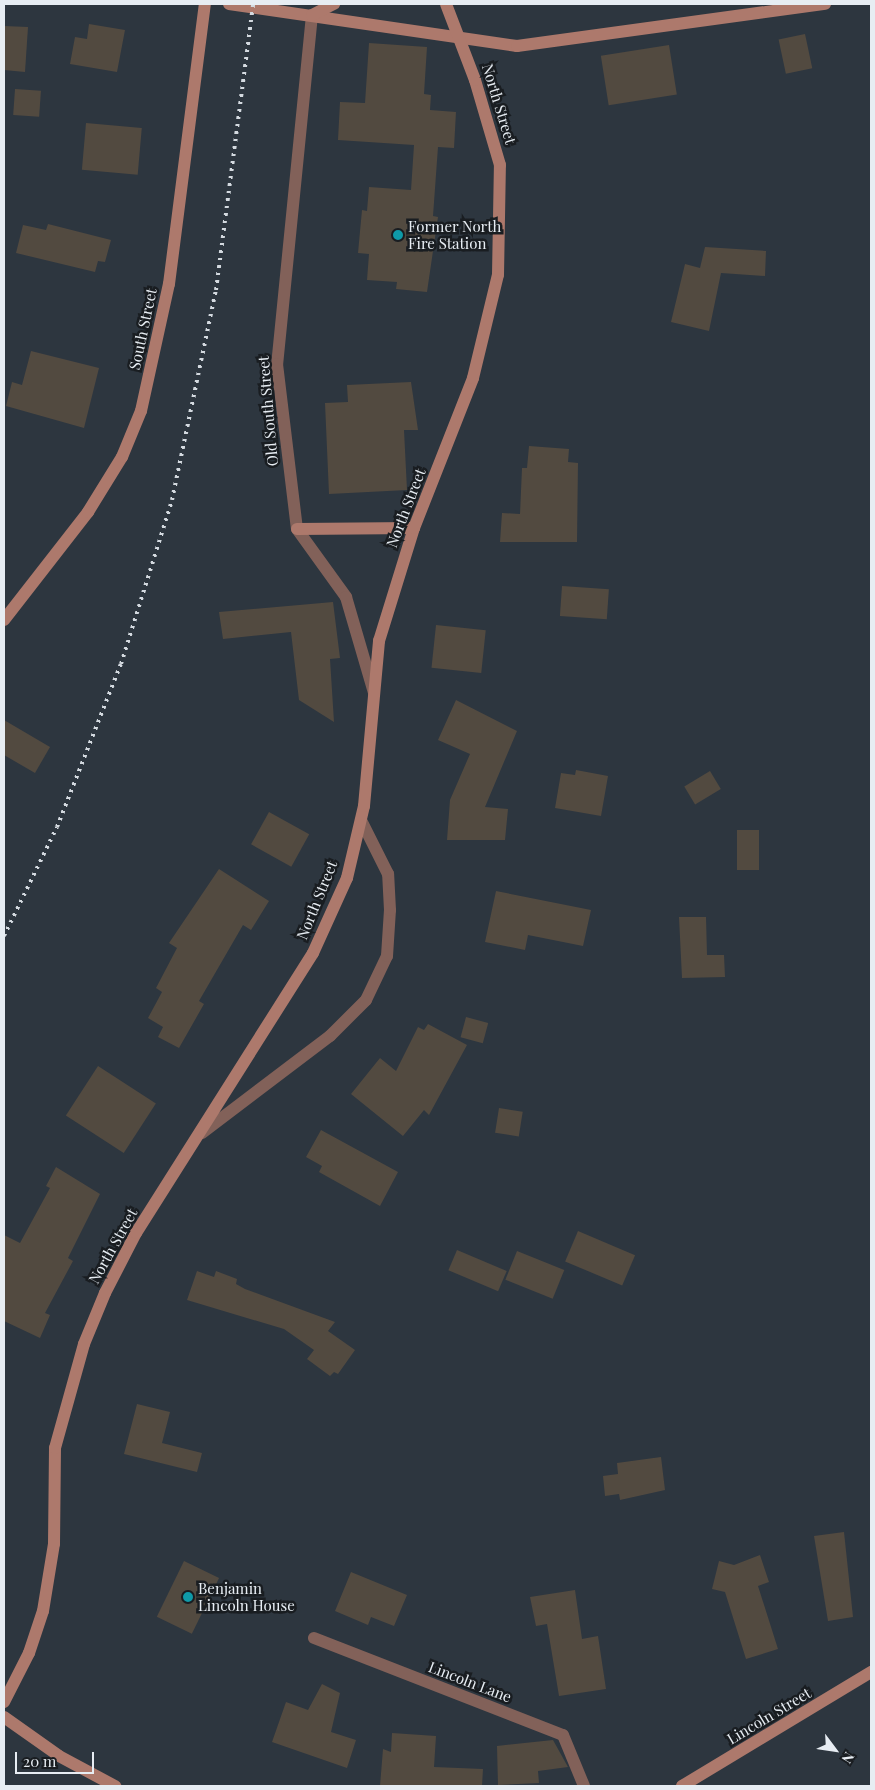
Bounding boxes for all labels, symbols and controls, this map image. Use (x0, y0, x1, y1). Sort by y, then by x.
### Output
street label: North Street (478, 62, 520, 146)
place label: Former North Fire Station (408, 217, 502, 252)
marker: Former North Fire Station (392, 229, 404, 241)
street label: South Street (126, 286, 160, 372)
street label: Old South Street (254, 355, 282, 467)
street label: North Street (383, 466, 429, 550)
street label: North Street (293, 858, 341, 942)
street label: North Street (85, 1205, 141, 1287)
place label: Benjamin Lincoln House (198, 1579, 295, 1614)
marker: Benjamin Lincoln House (182, 1591, 194, 1603)
street label: Lincoln Lane (426, 1658, 514, 1706)
street label: Lincoln Street (724, 1684, 814, 1748)
north arrow (810, 1725, 860, 1775)
scale bar (18, 1742, 96, 1774)
text: N (838, 1749, 859, 1767)
text: 20 m (23, 1751, 56, 1771)

